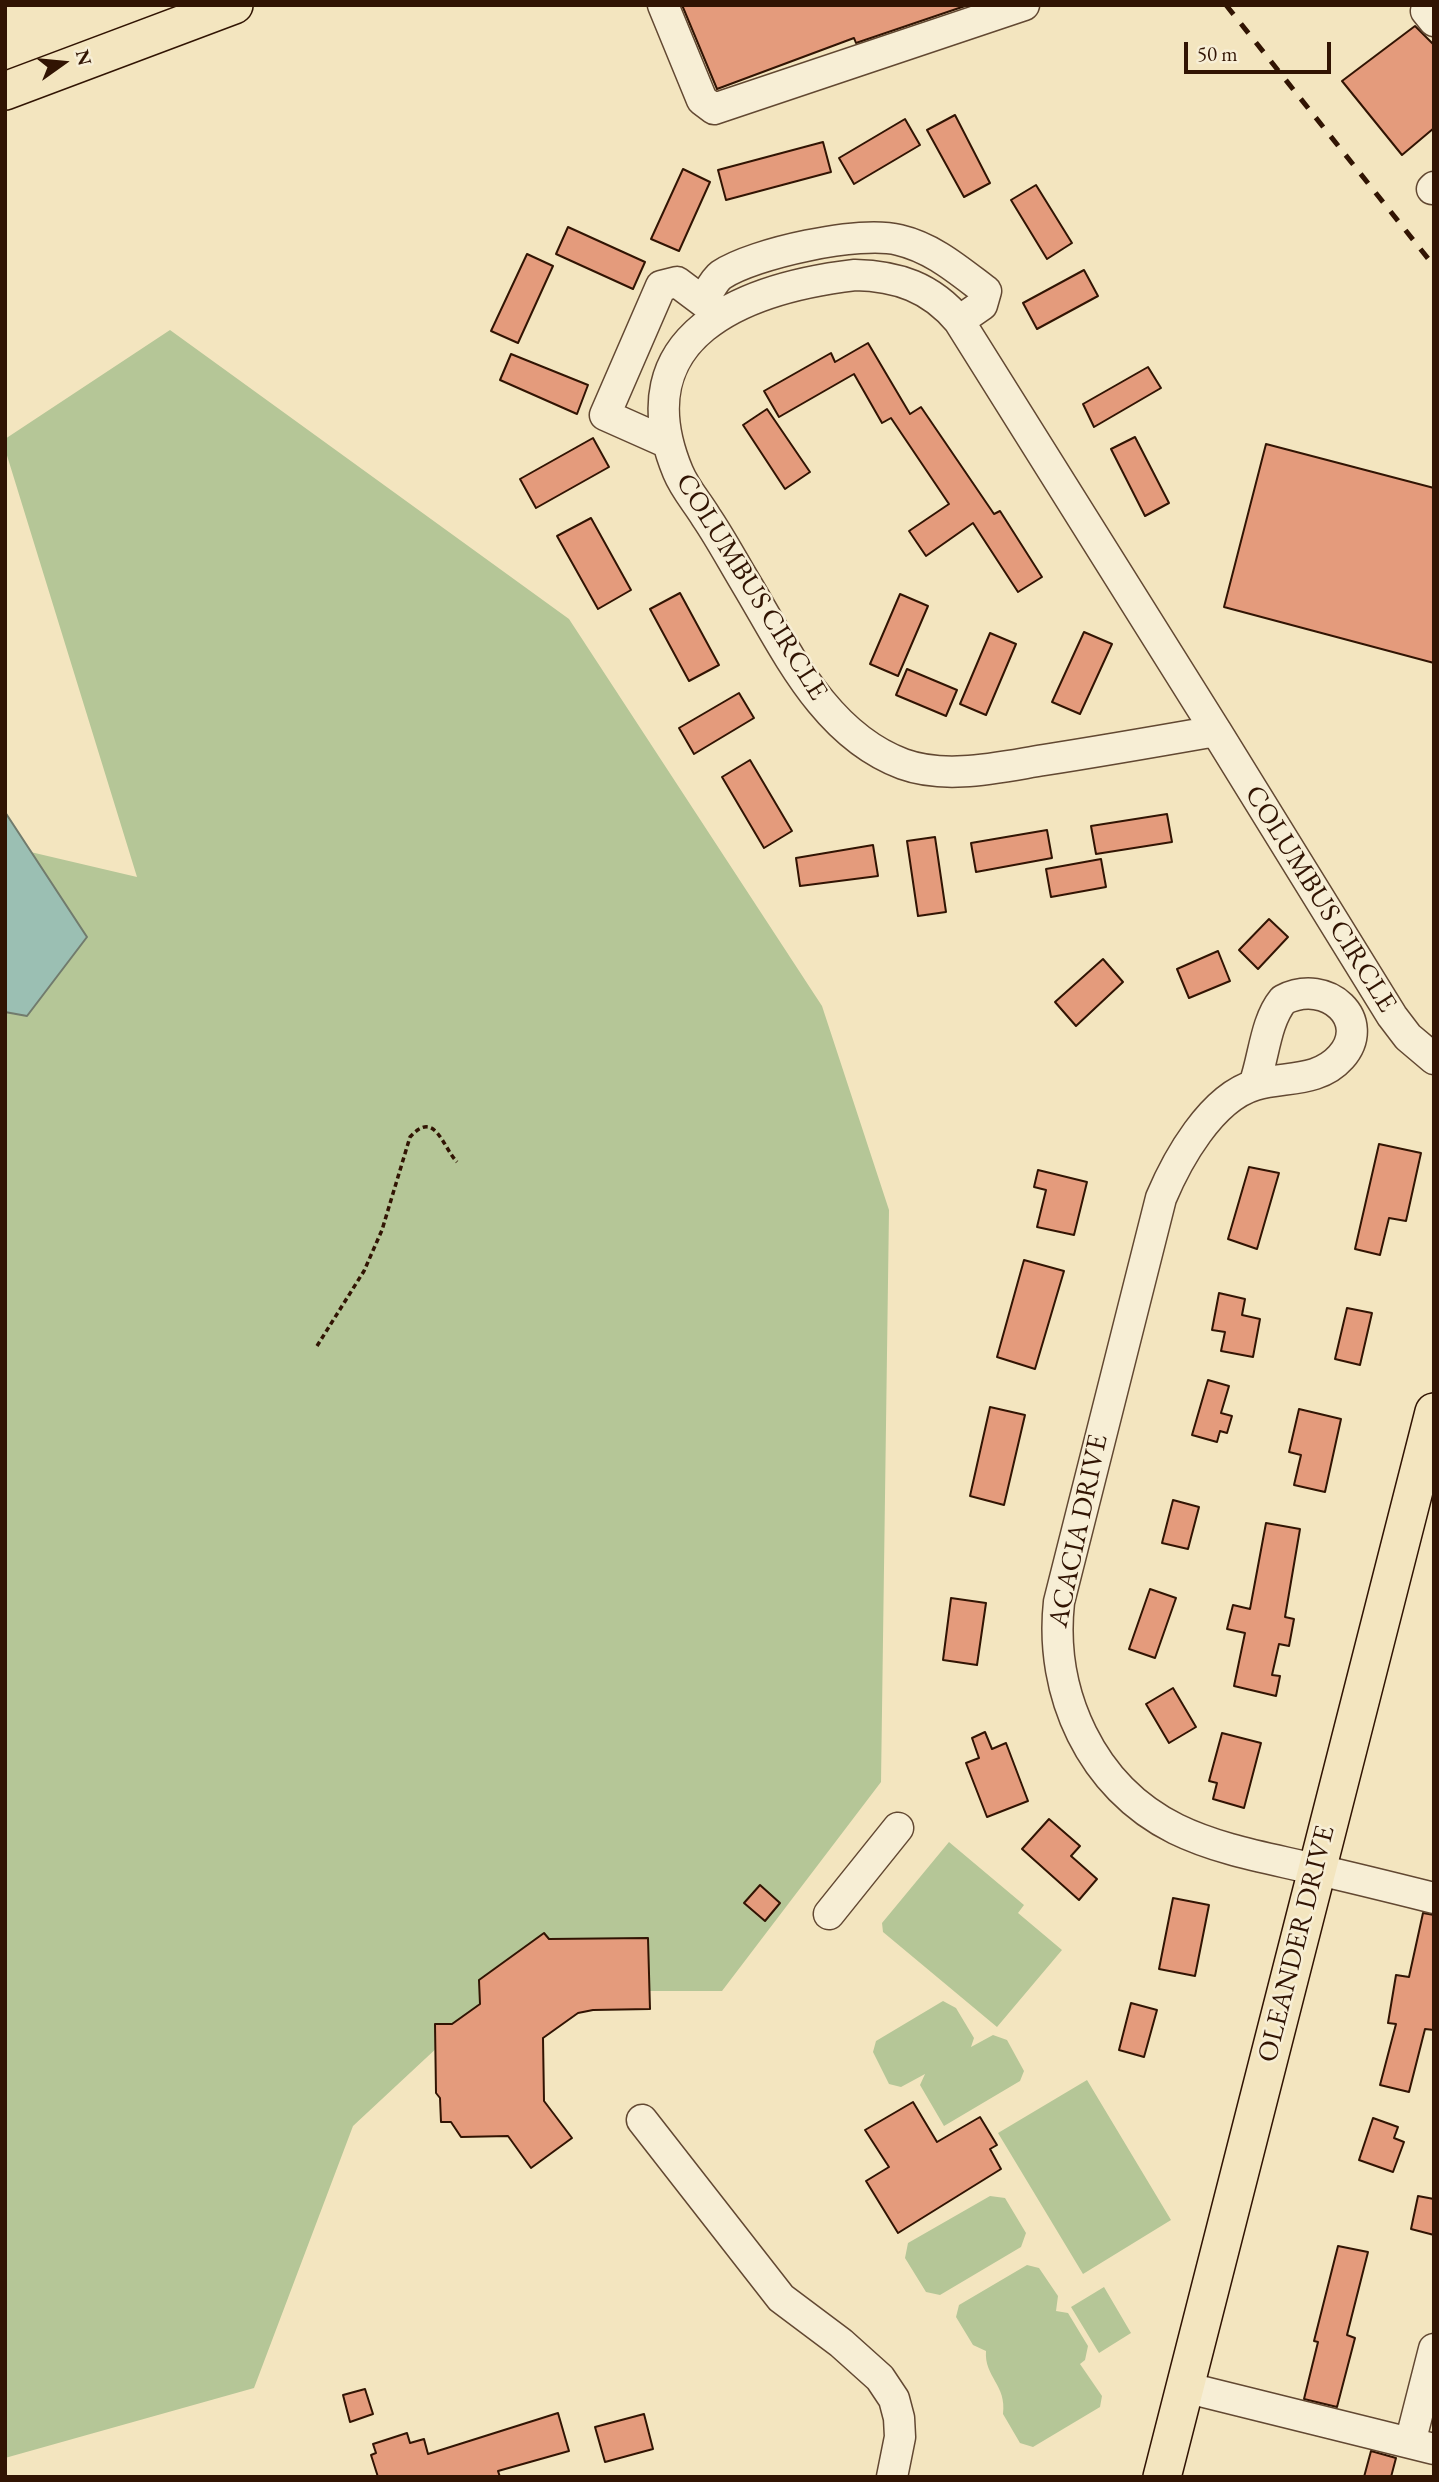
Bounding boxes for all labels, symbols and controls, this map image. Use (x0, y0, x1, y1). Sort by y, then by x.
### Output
north arrow (28, 28, 98, 98)
scale bar (1187, 28, 1334, 72)
text: 50 m (1197, 40, 1238, 67)
text: N (70, 47, 98, 68)
street label: COLUMBUS CIRCLE (668, 468, 834, 706)
street label: COLUMBUS CIRCLE (1237, 780, 1403, 1018)
street label: ACACIA DRIVE (1042, 1431, 1116, 1631)
street label: OLEANDER DRIVE (1251, 1822, 1343, 2066)

